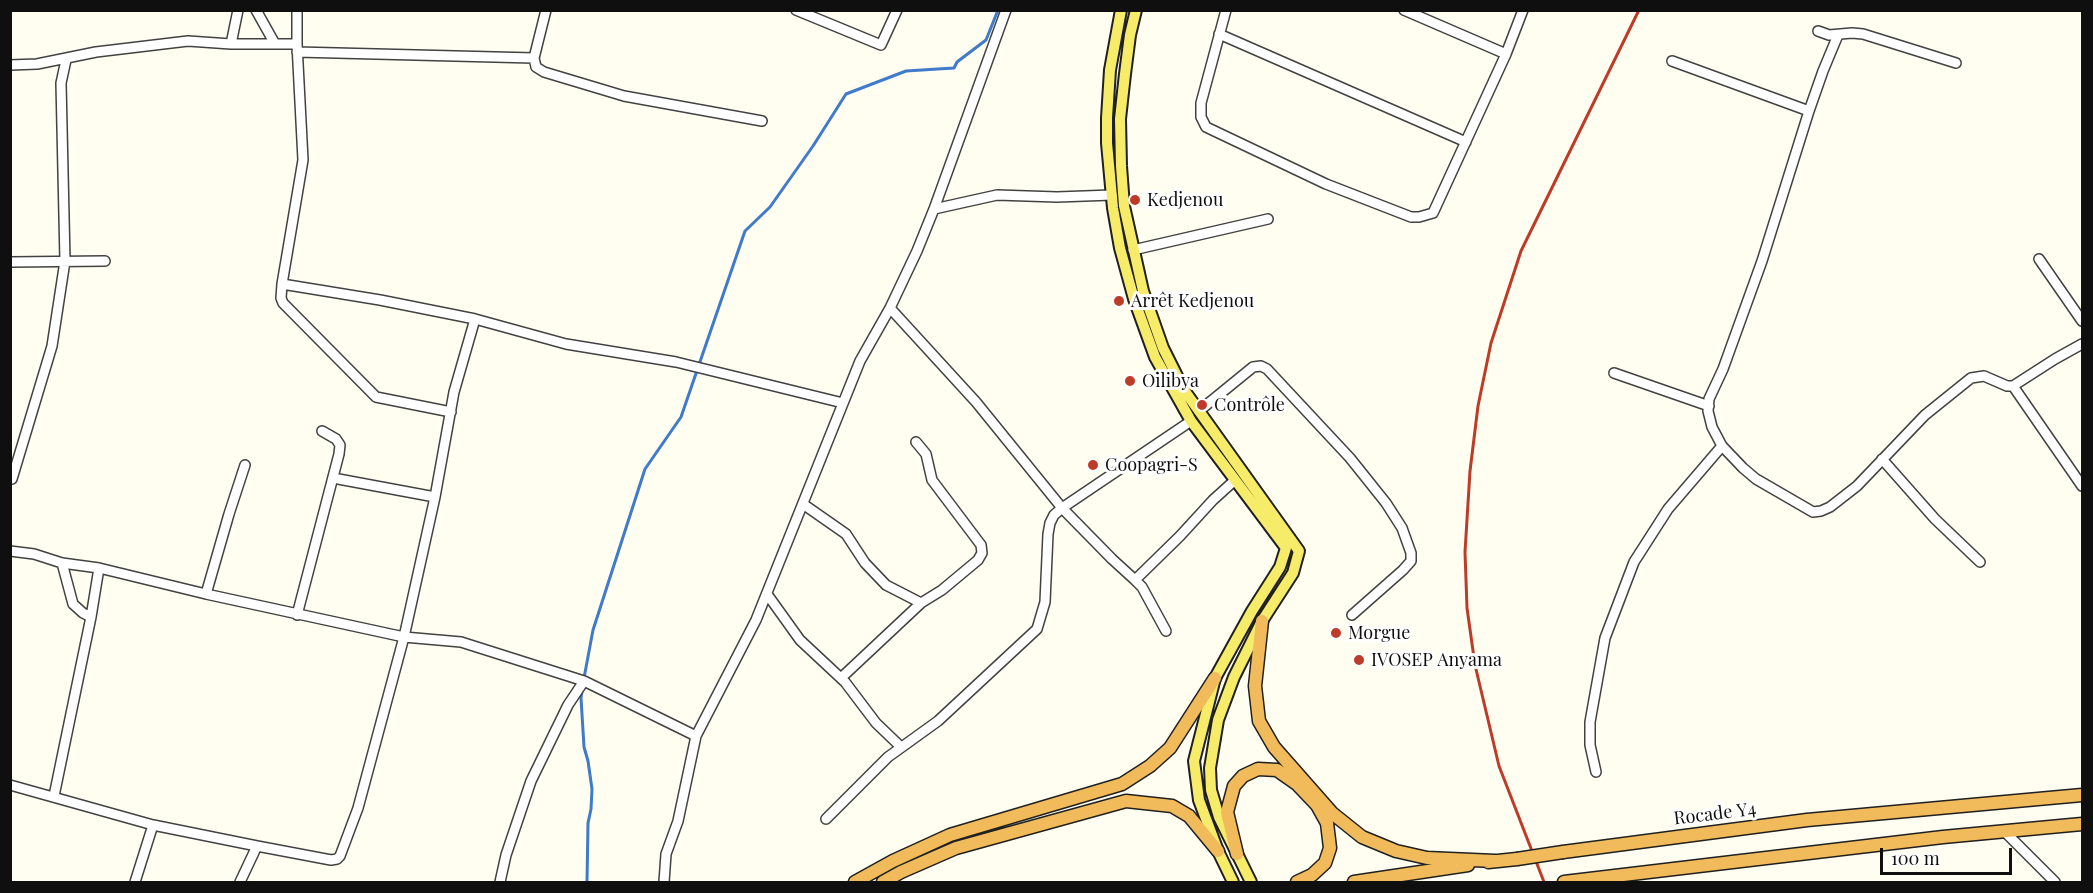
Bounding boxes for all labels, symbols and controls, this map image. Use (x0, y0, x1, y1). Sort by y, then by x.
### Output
place label: Kedjenou (1147, 189, 1223, 211)
marker: Kedjenou (1128, 193, 1142, 207)
place label: Arrêt Kedjenou (1131, 290, 1254, 312)
marker: Arrêt Kedjenou (1112, 294, 1126, 308)
place label: Oilibya (1142, 370, 1199, 392)
marker: Oilibya (1123, 374, 1137, 388)
place label: Contrôle (1214, 394, 1285, 416)
marker: Contrôle (1195, 398, 1209, 412)
place label: Coopagri-S (1105, 454, 1198, 476)
marker: Coopagri-S (1086, 458, 1100, 472)
place label: Morgue (1348, 622, 1410, 644)
marker: Morgue (1329, 626, 1343, 640)
place label: IVOSEP Anyama (1371, 649, 1502, 671)
marker: IVOSEP Anyama (1352, 653, 1366, 667)
street label: Rocade Y4 (1673, 798, 1757, 830)
scale bar (1883, 836, 2015, 874)
text: 100 m (1891, 846, 1940, 870)

